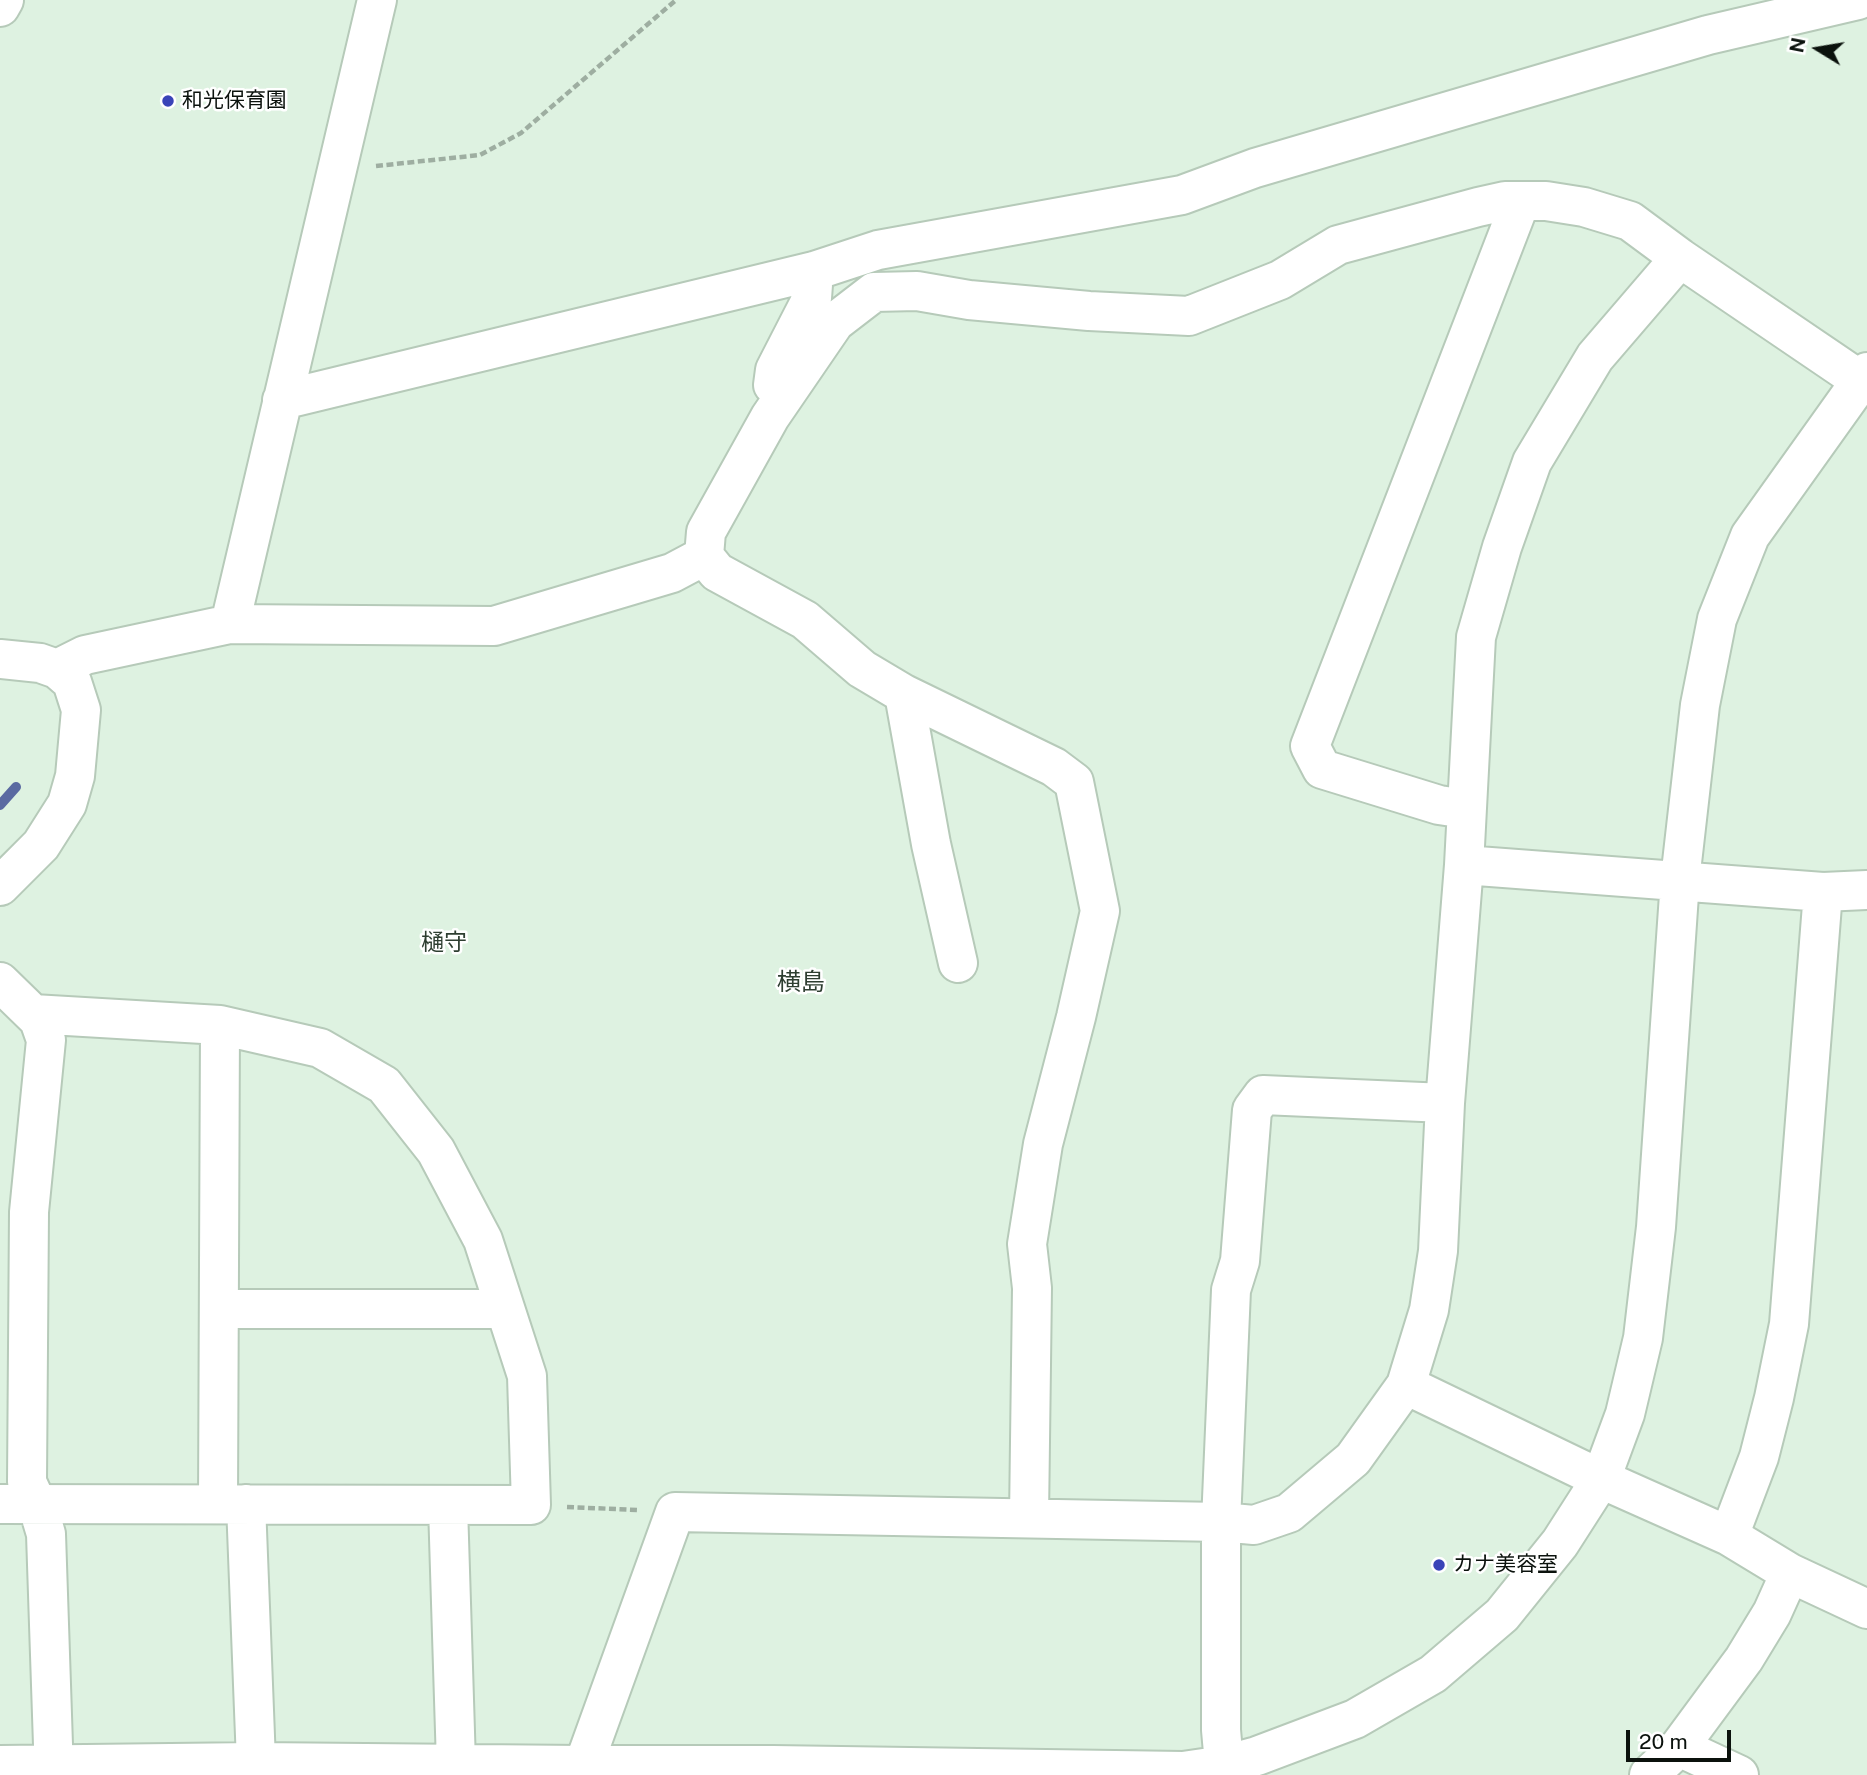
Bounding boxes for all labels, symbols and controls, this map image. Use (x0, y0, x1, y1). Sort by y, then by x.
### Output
north arrow (1783, 14, 1853, 84)
text: N (1785, 36, 1810, 54)
place label: 和光保育園 (182, 88, 287, 114)
marker: 和光保育園 (160, 93, 176, 109)
district label: 樋守 (421, 929, 467, 957)
district label: 横島 (777, 969, 825, 997)
place label: カナ美容室 (1453, 1552, 1558, 1578)
marker: カナ美容室 (1431, 1557, 1447, 1573)
scale bar (1629, 1716, 1734, 1760)
text: 20 m (1639, 1729, 1688, 1754)

